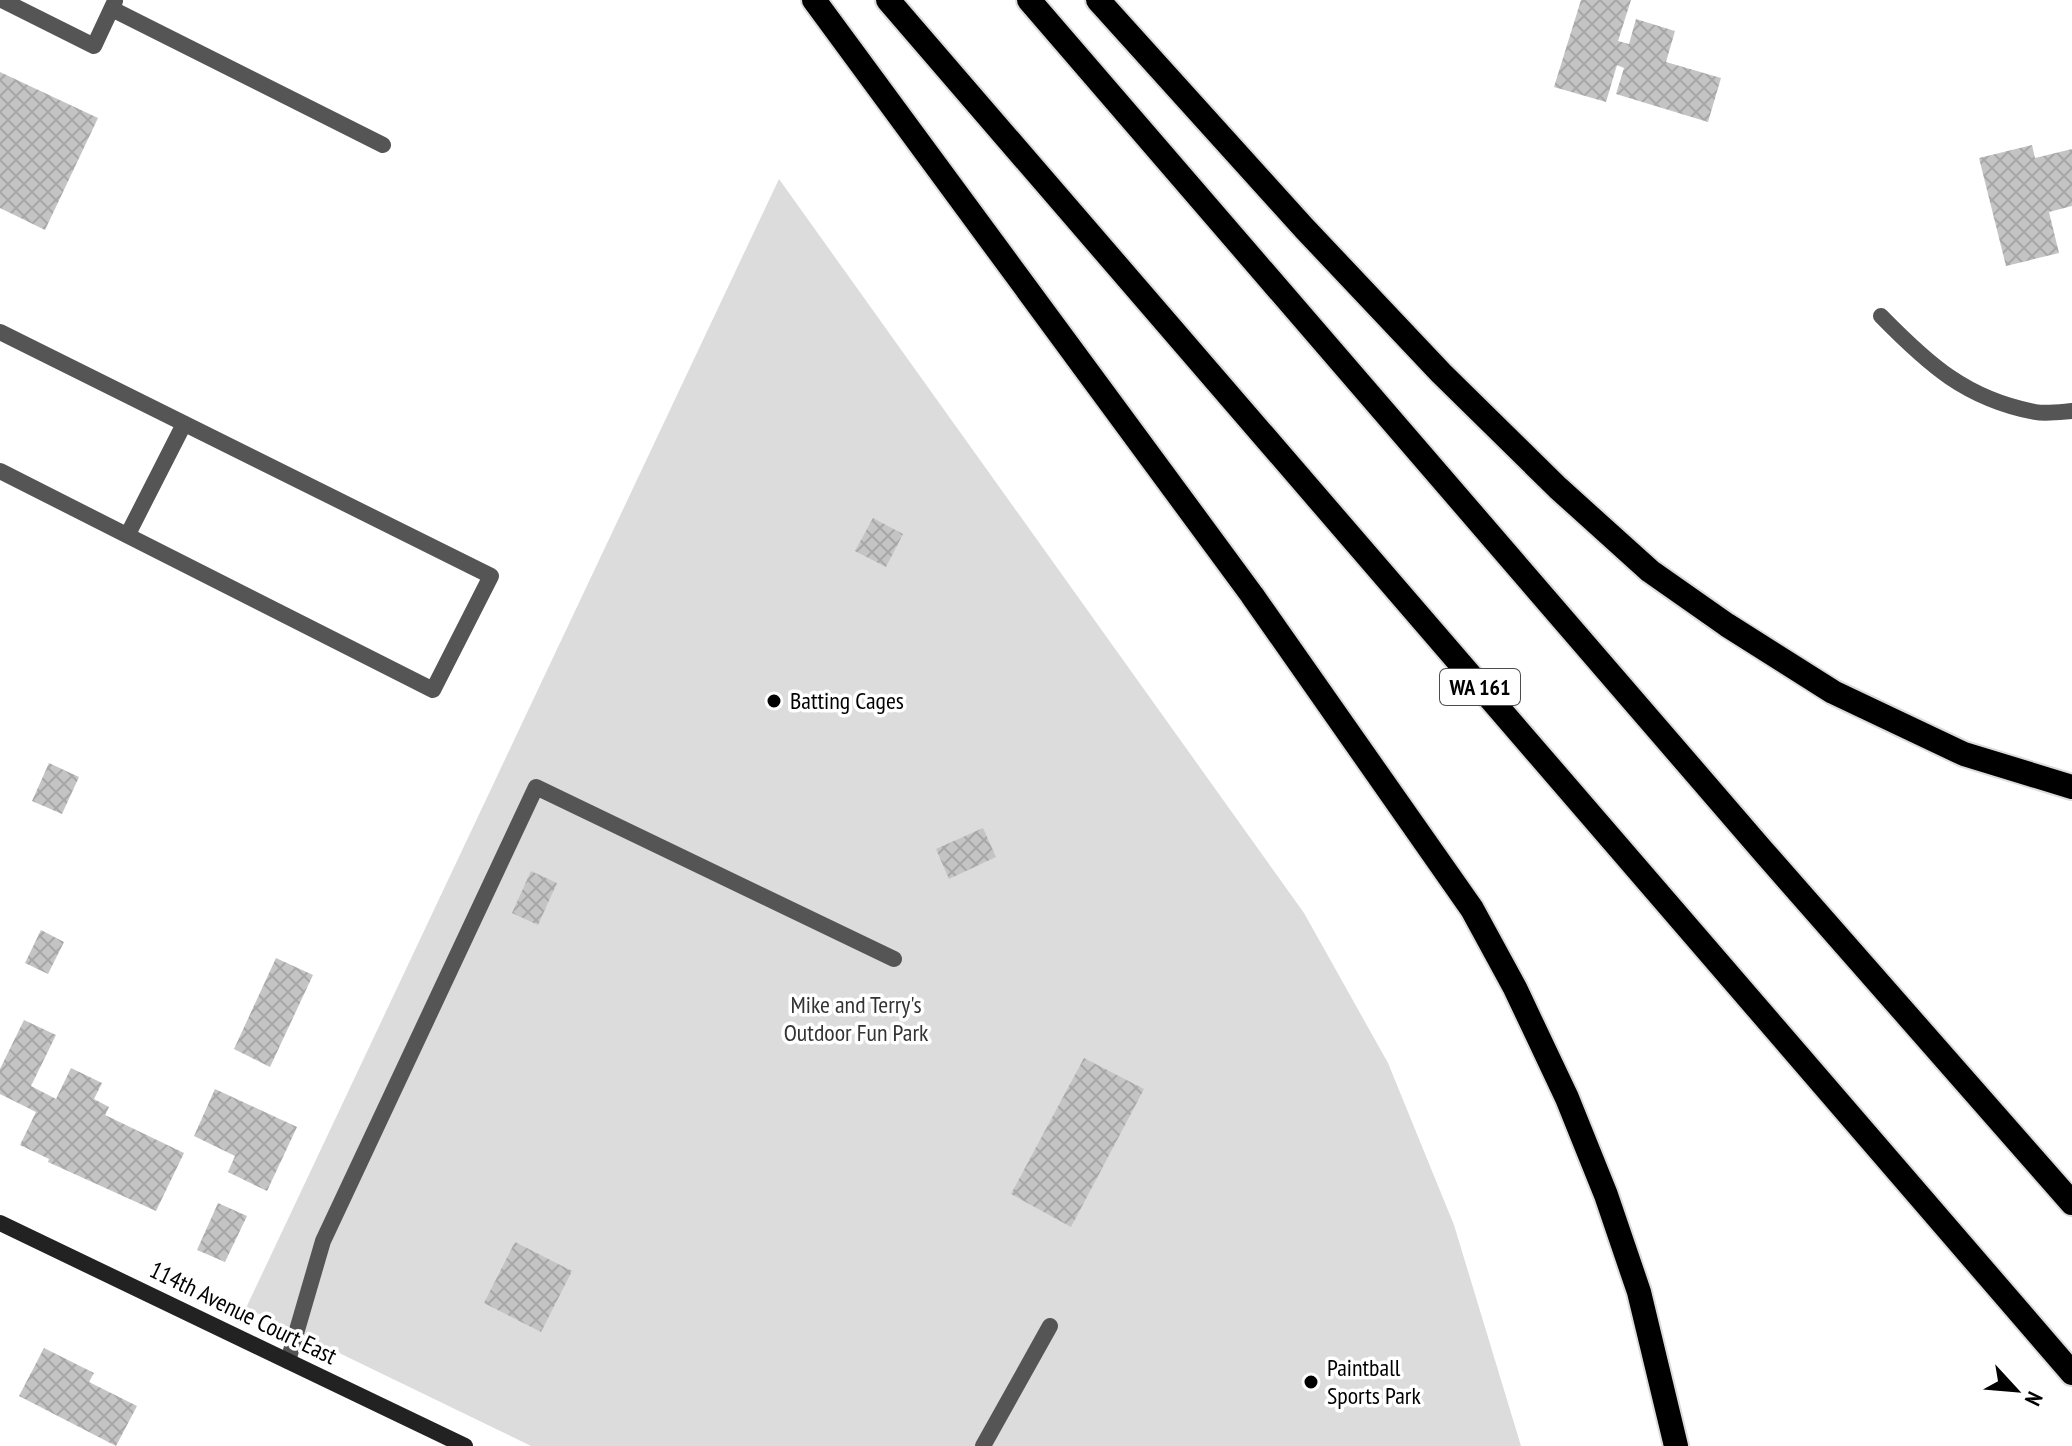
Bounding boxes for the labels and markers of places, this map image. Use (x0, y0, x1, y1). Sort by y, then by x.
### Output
place label: Batting Cages (790, 685, 904, 716)
marker: Batting Cages (765, 692, 783, 710)
place label: Paintball Sports Park (1327, 1352, 1421, 1411)
marker: Paintball Sports Park (1302, 1373, 1320, 1391)

